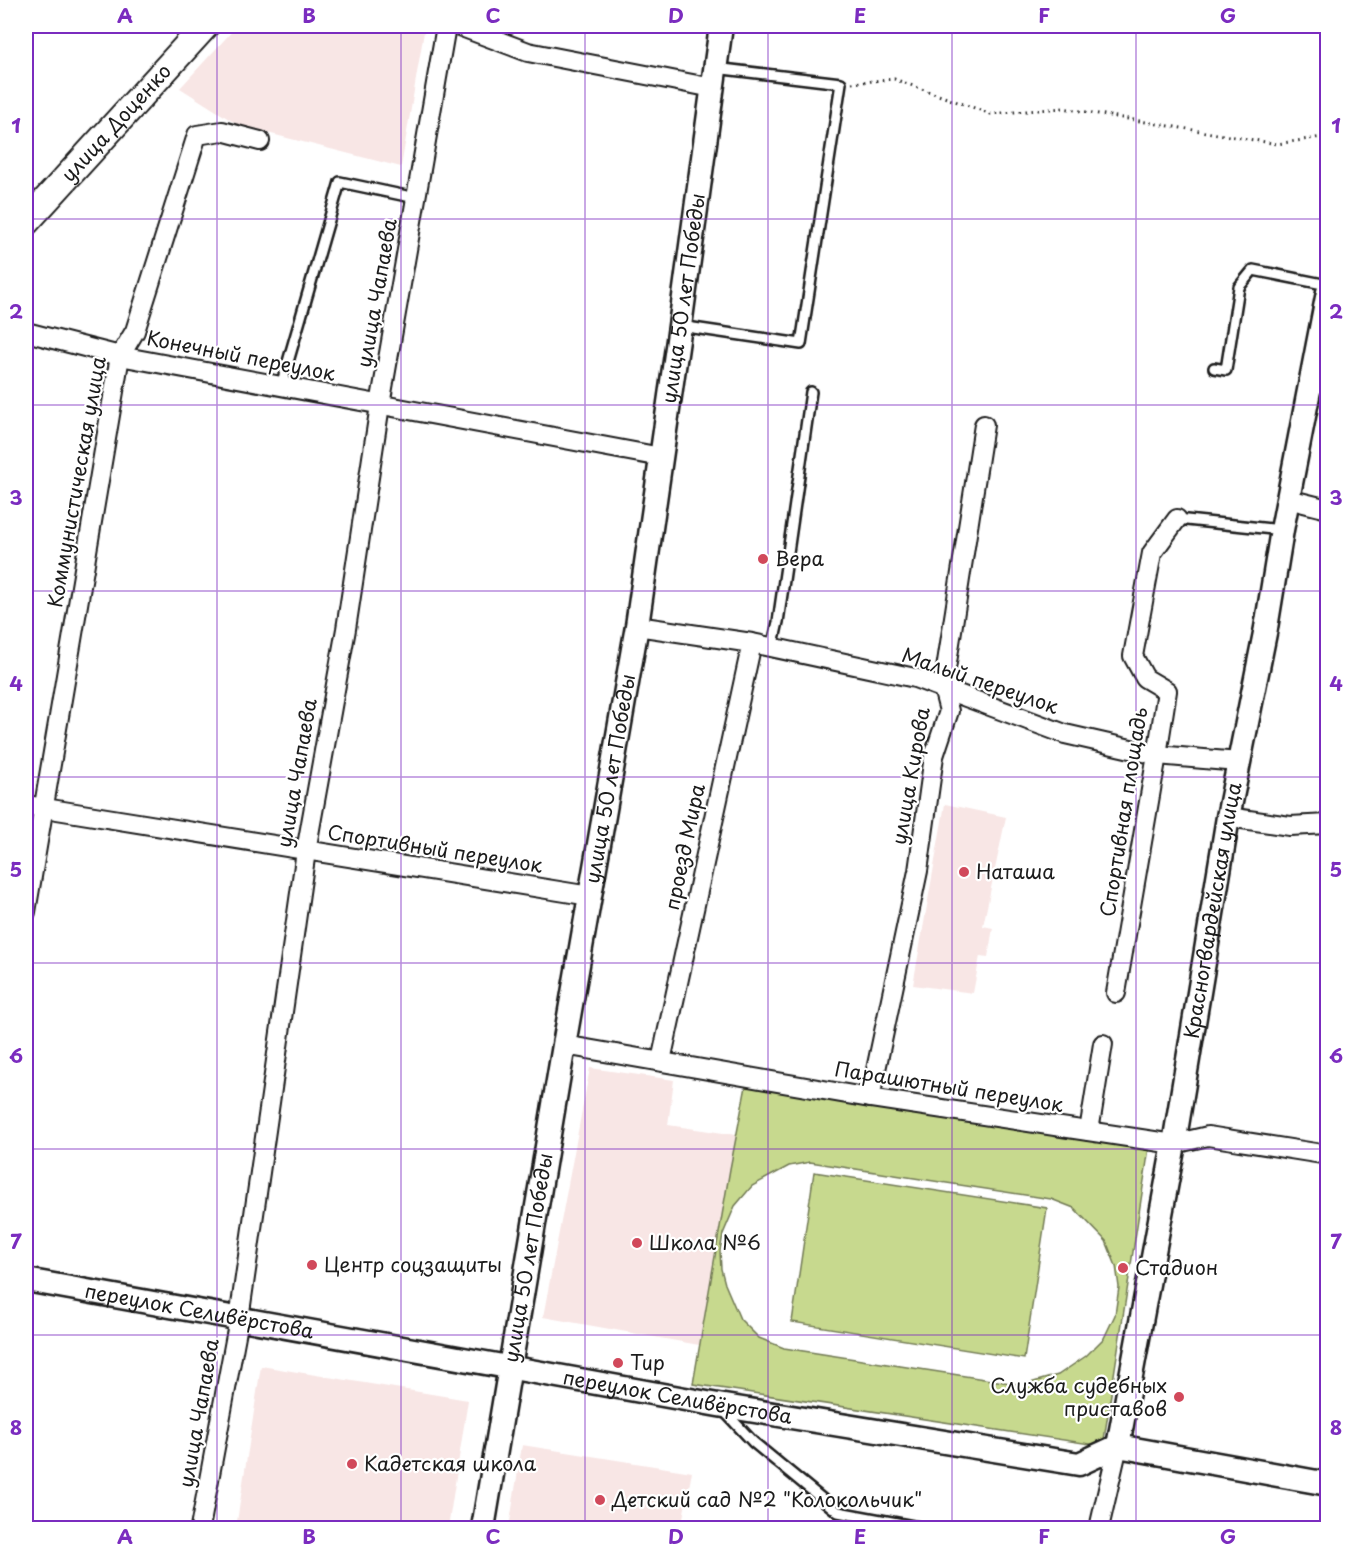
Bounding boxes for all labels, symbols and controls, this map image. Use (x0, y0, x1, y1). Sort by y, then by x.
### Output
text: A (117, 0, 133, 30)
text: B (302, 0, 316, 30)
text: C (485, 0, 501, 30)
text: D (668, 0, 684, 30)
text: E (854, 0, 866, 30)
text: F (1038, 0, 1050, 30)
text: G (1220, 0, 1236, 30)
street label: улица Доценко (54, 56, 178, 188)
text: 1 (11, 110, 21, 140)
text: 1 (1331, 110, 1341, 140)
street label: улица 50 лет Победы (653, 191, 712, 405)
street label: улица Чапаева (348, 215, 404, 370)
text: 2 (9, 296, 23, 326)
text: 2 (1329, 296, 1343, 326)
street label: Конечный переулок (144, 322, 338, 388)
street label: Коммунистическая улица (39, 354, 113, 610)
text: 3 (9, 482, 23, 512)
text: 3 (1329, 482, 1343, 512)
place label: Вера (775, 543, 825, 573)
marker: Вера (756, 552, 770, 566)
street label: Малый переулок (898, 639, 1063, 721)
text: 4 (9, 668, 23, 698)
text: 4 (1329, 668, 1343, 698)
street label: улица 50 лет Победы (576, 672, 642, 886)
street label: улица Чапаева (268, 695, 324, 850)
street label: улица Кирова (883, 704, 937, 847)
street label: Спортивная площадь (1092, 705, 1154, 919)
street label: Красногвардейская улица (1176, 779, 1249, 1041)
street label: проезд Мира (656, 781, 712, 913)
street label: Спортивный переулок (325, 816, 545, 880)
text: 5 (10, 854, 22, 884)
text: 5 (1330, 854, 1342, 884)
place label: Наташа (976, 856, 1055, 886)
marker: Наташа (957, 865, 971, 879)
text: 6 (9, 1040, 23, 1070)
text: 6 (1329, 1040, 1343, 1070)
street label: Парашютный переулок (833, 1053, 1066, 1119)
street label: улица 50 лет Победы (495, 1151, 560, 1365)
text: 7 (10, 1226, 22, 1256)
text: 7 (1330, 1226, 1342, 1256)
place label: Школа №6 (649, 1227, 761, 1257)
marker: Школа №6 (630, 1236, 644, 1250)
place label: Центр соцзащиты (324, 1249, 502, 1279)
place label: Стадион (1135, 1252, 1218, 1282)
marker: Центр соцзащиты (305, 1258, 319, 1272)
marker: Стадион (1116, 1261, 1130, 1275)
street label: переулок Селивёрстова (82, 1275, 317, 1346)
street label: улица Чапаева (170, 1335, 226, 1490)
place label: Тир (630, 1347, 665, 1377)
marker: Тир (611, 1356, 625, 1370)
street label: переулок Селивёрстова (561, 1361, 795, 1431)
place label: Служба судебных приставов (990, 1370, 1167, 1423)
marker: Служба судебных приставов (1172, 1390, 1186, 1404)
text: 8 (10, 1412, 22, 1442)
text: 8 (1330, 1412, 1342, 1442)
place label: Кадетская школа (364, 1448, 537, 1478)
marker: Кадетская школа (345, 1457, 359, 1471)
place label: Детский сад №2 "Колокольчик" (611, 1484, 922, 1514)
marker: Детский сад №2 "Колокольчик" (593, 1493, 607, 1507)
text: A (117, 1521, 133, 1551)
text: B (302, 1521, 316, 1551)
text: C (485, 1521, 501, 1551)
text: D (668, 1521, 684, 1551)
text: E (854, 1521, 866, 1551)
text: F (1038, 1521, 1050, 1551)
text: G (1220, 1521, 1236, 1551)

